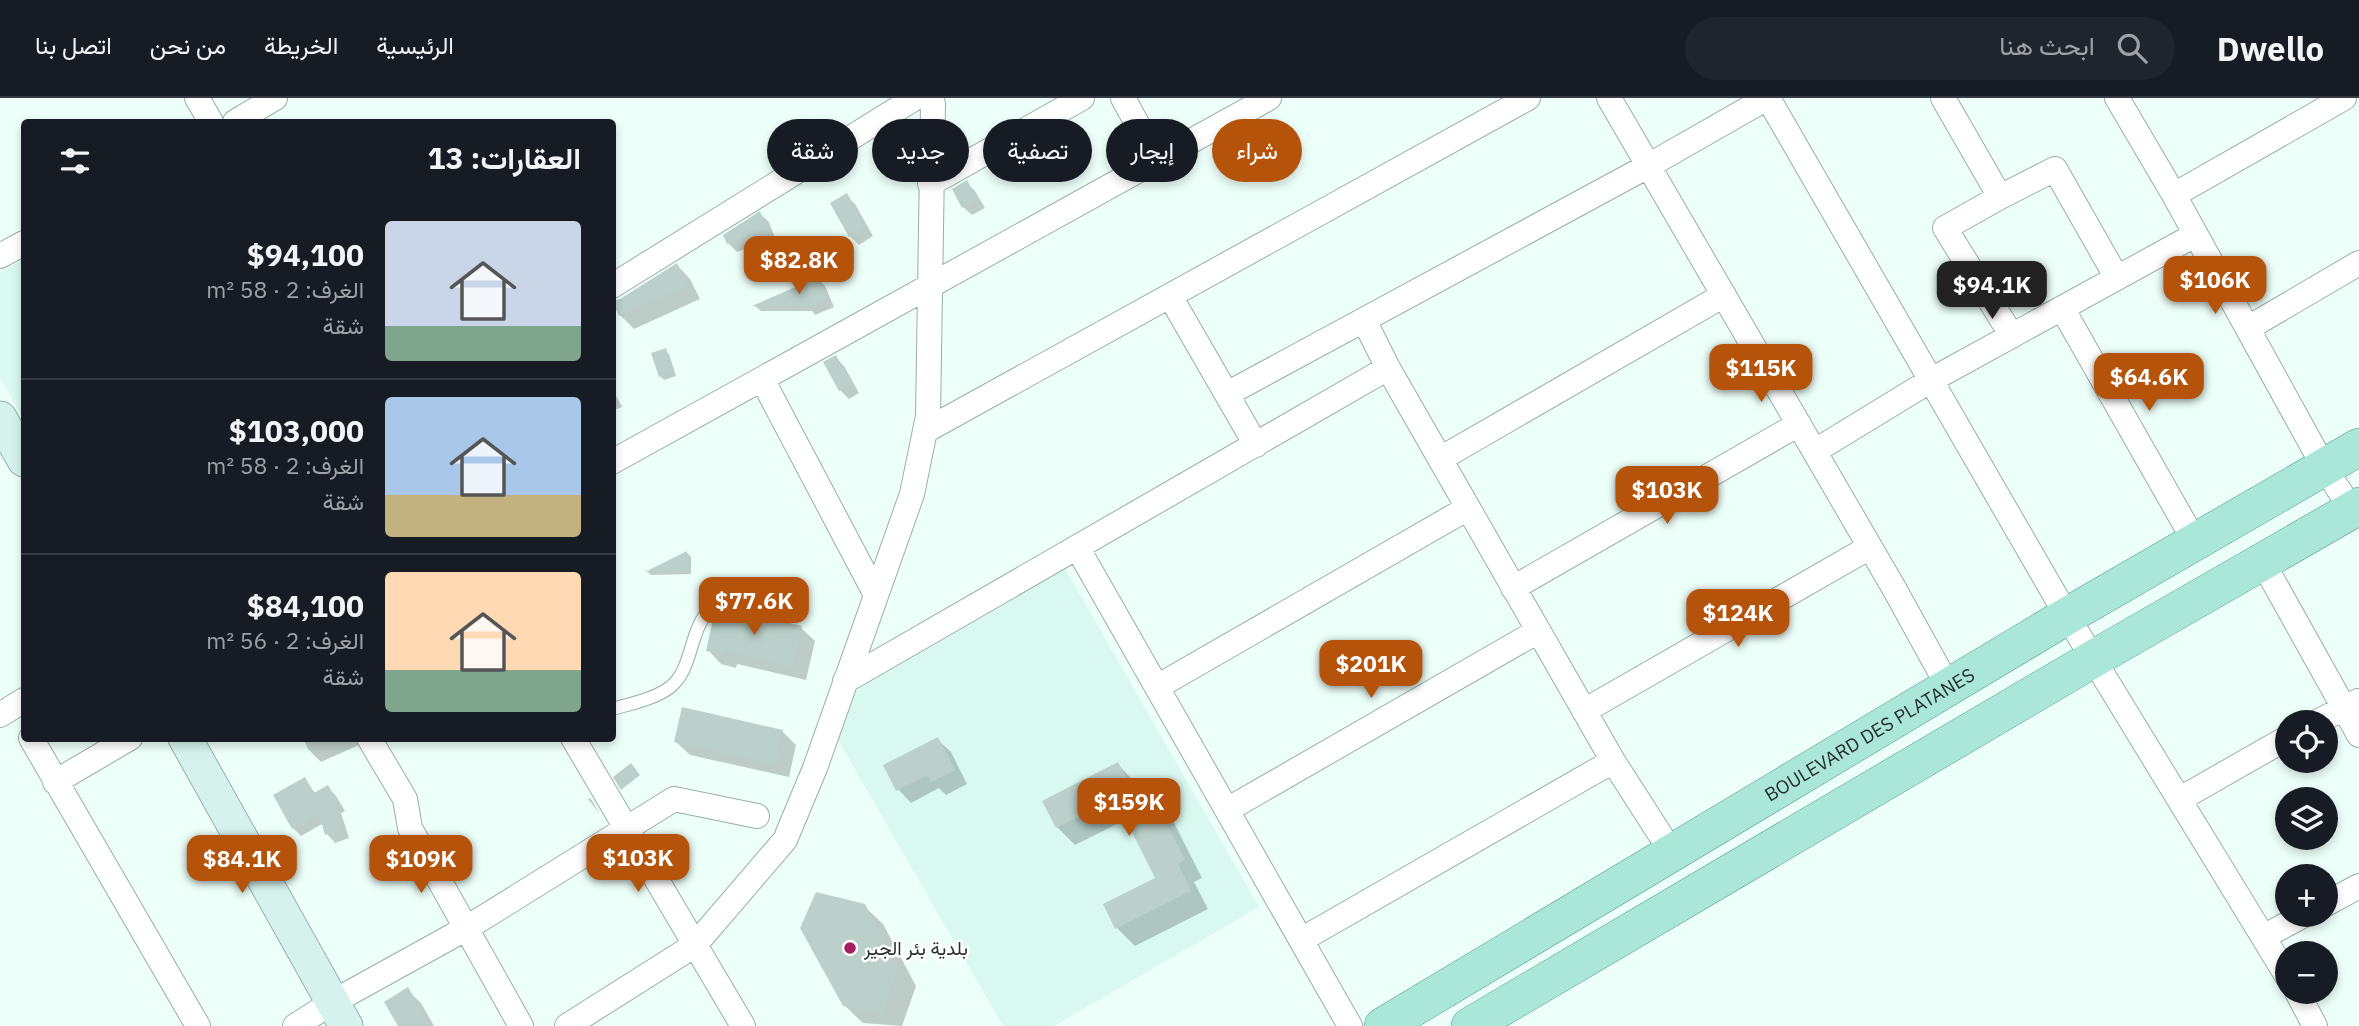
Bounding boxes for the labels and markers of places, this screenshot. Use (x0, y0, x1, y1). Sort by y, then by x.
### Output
pin: $82.8K (742, 236, 856, 296)
pin: $106K (2166, 256, 2264, 316)
pin: $94.1K (1935, 262, 2049, 321)
pin: $115K (1712, 344, 1810, 404)
pin: $64.6K (2092, 354, 2206, 413)
pin: $103K (1618, 466, 1716, 526)
pin: $77.6K (697, 578, 811, 637)
pin: $124K (1689, 589, 1787, 649)
pin: $201K (1322, 640, 1420, 700)
pin: $159K (1080, 778, 1178, 838)
pin: $103K (589, 834, 687, 894)
pin: $84.1K (185, 836, 299, 895)
pin: $109K (372, 836, 470, 895)
place label: بلدية بئر الجير (863, 936, 968, 960)
marker: بلدية بئر الجير (842, 940, 858, 956)

